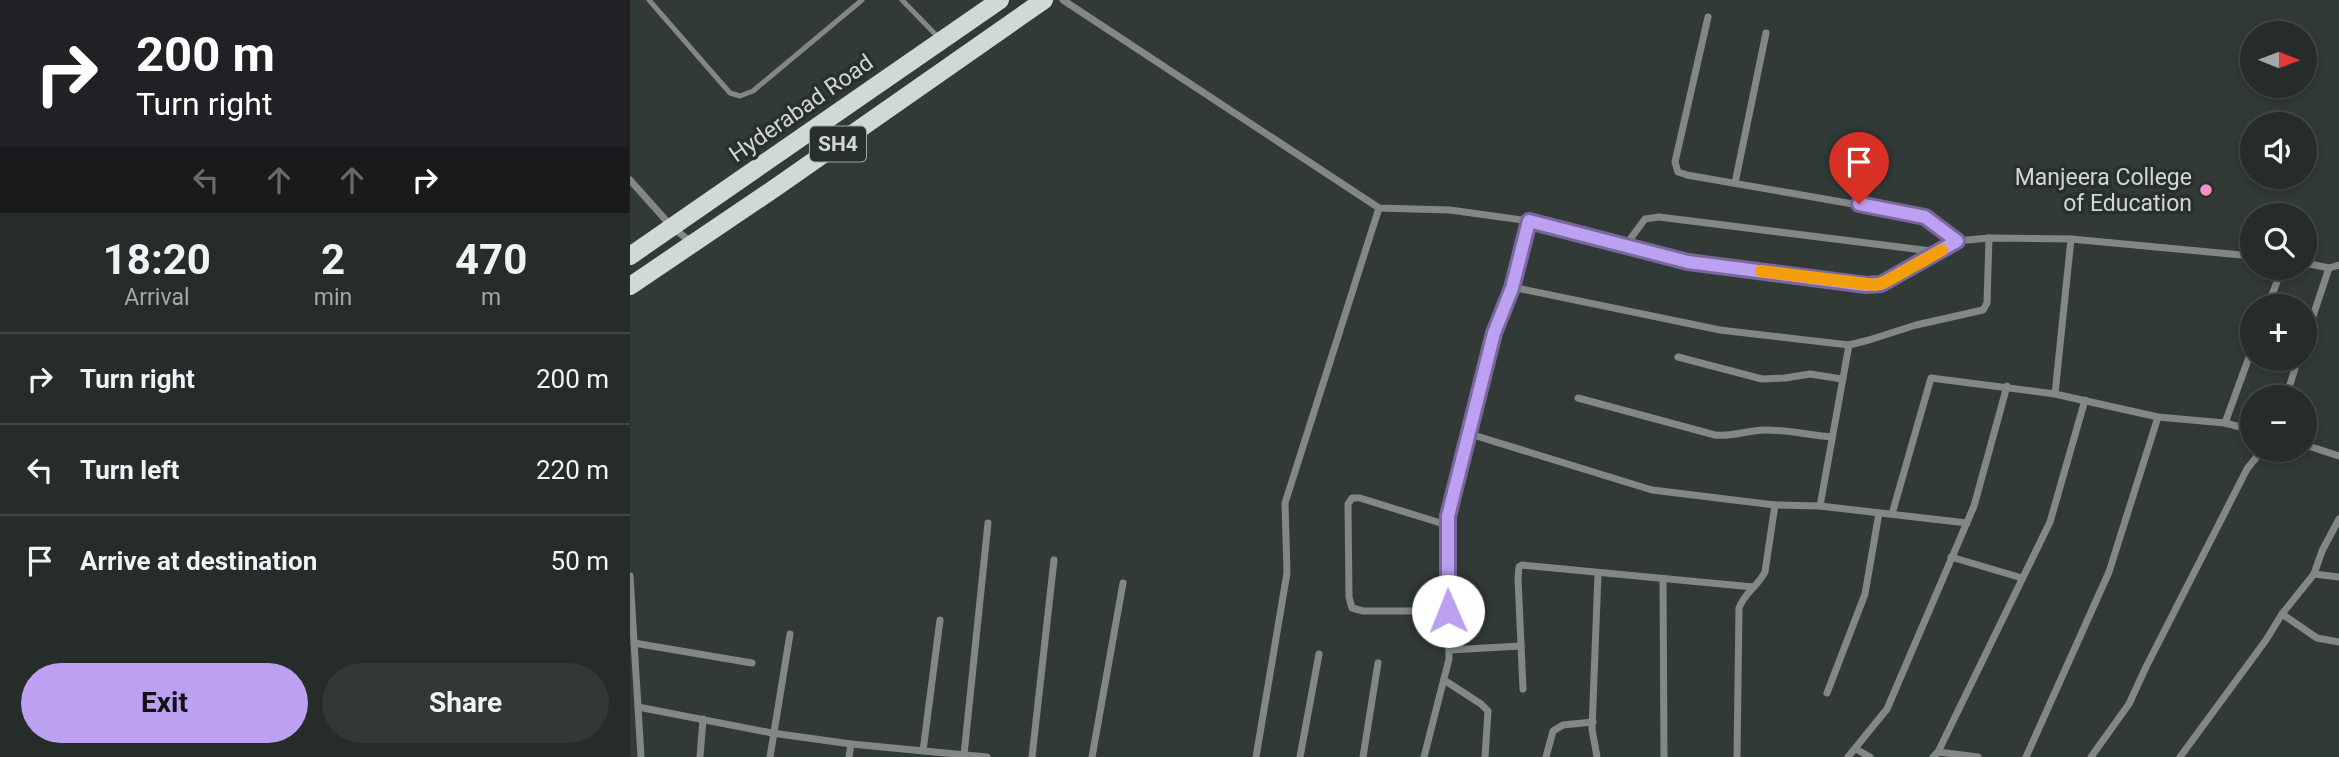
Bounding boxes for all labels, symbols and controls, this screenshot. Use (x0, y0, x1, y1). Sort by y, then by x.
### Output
north arrow (2240, 21, 2317, 98)
map controls (2240, 21, 2317, 462)
text: 200 m (136, 26, 275, 83)
icon: right (21, 28, 112, 119)
street label: Hyderabad Road (724, 49, 878, 168)
text: Turn right (136, 85, 272, 123)
button: sound (2240, 112, 2317, 189)
road number: SH4 (810, 127, 866, 162)
pin (1829, 132, 1889, 204)
icon: arrive (1840, 143, 1878, 181)
icon: left (187, 161, 225, 199)
icon: ahead (260, 161, 298, 199)
icon: ahead (333, 161, 371, 199)
icon: right (406, 161, 444, 199)
place label: Manjeera College of Education (2015, 164, 2192, 217)
marker: Manjeera College of Education (2198, 182, 2214, 198)
button: search (2240, 203, 2317, 280)
text: 18:20 (103, 235, 211, 284)
text: 2 (321, 235, 345, 284)
text: 470 (455, 235, 527, 284)
text: Arrival (124, 284, 190, 311)
text: min (314, 284, 352, 311)
text: m (481, 284, 501, 311)
button: + (2240, 294, 2317, 371)
icon: right (21, 360, 59, 398)
text: Turn right (80, 364, 195, 394)
text: 200 m (536, 364, 609, 394)
button: − (2240, 385, 2317, 462)
icon: left (21, 451, 59, 489)
text: Turn left (80, 455, 179, 485)
text: 220 m (536, 455, 609, 485)
icon: arrive (21, 542, 59, 580)
text: Arrive at destination (80, 546, 317, 576)
text: 50 m (551, 546, 609, 576)
position arrow (1411, 574, 1485, 648)
button: Exit (21, 663, 308, 743)
button: Share (322, 663, 609, 743)

